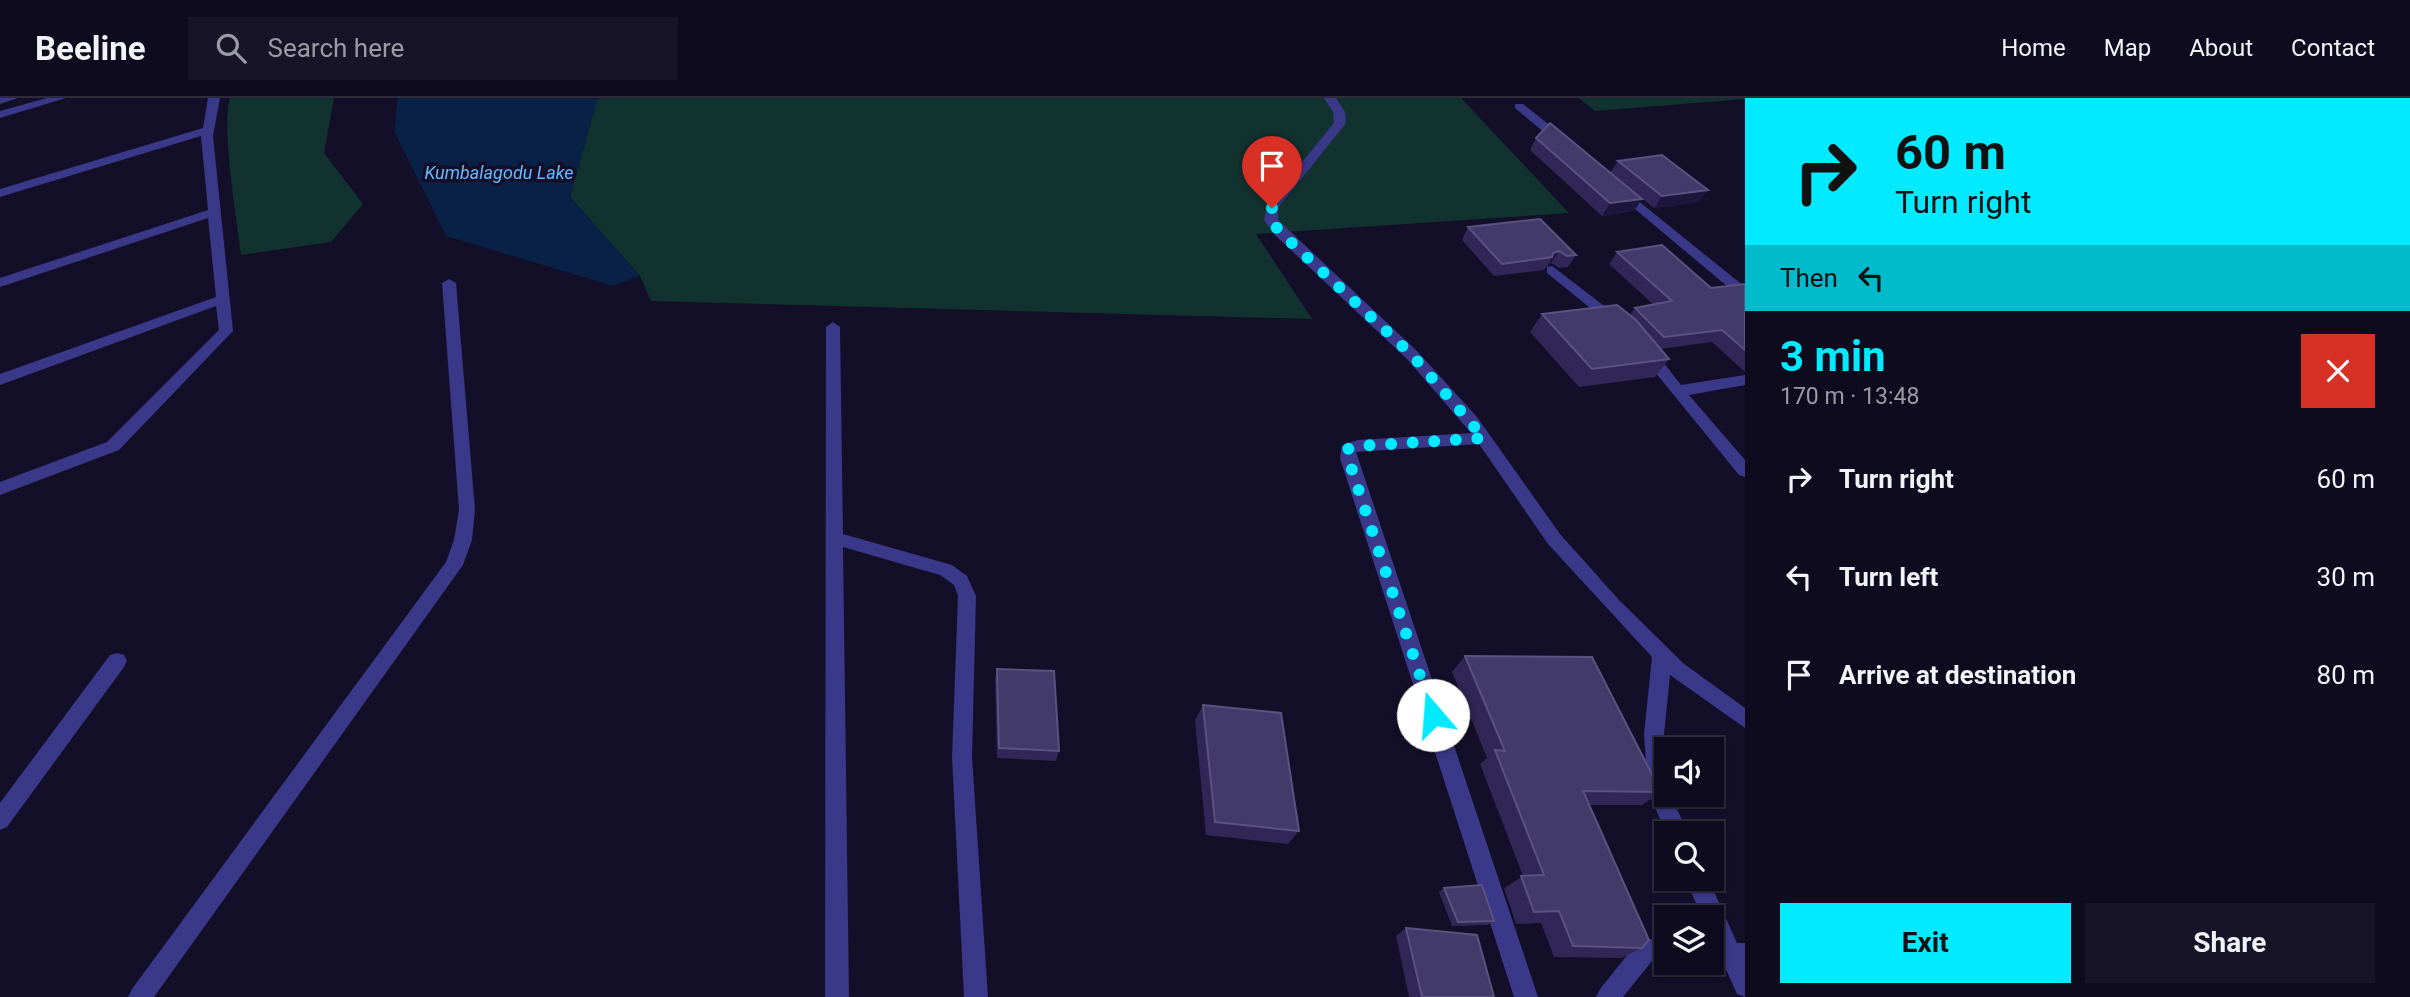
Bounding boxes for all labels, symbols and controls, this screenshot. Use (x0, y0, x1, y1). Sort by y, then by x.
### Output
search box (188, 17, 678, 80)
text: Beeline (35, 29, 146, 68)
icon: search (212, 29, 250, 67)
text: Search here (268, 33, 404, 63)
text: Home (2001, 34, 2066, 62)
text: Map (2104, 34, 2151, 62)
text: About (2189, 34, 2253, 62)
text: Contact (2291, 34, 2375, 62)
text: 60 m (1895, 124, 2006, 181)
icon: right (1780, 126, 1871, 217)
pin (1242, 136, 1302, 208)
icon: arrive (1253, 147, 1291, 185)
water label: Kumbalagodu Lake (424, 162, 574, 183)
text: Turn right (1895, 183, 2031, 221)
icon: left (1852, 259, 1890, 297)
text: Then (1780, 263, 1838, 293)
text: 3 min (1780, 332, 1886, 381)
button: close (2301, 334, 2375, 408)
text: 170 m · 13:48 (1780, 383, 1919, 410)
icon: right (1780, 460, 1818, 498)
text: Turn right (1839, 464, 1954, 494)
text: 60 m (2317, 464, 2375, 494)
icon: left (1780, 558, 1818, 596)
text: Turn left (1839, 562, 1938, 592)
text: 30 m (2317, 562, 2375, 592)
icon: arrive (1780, 656, 1818, 694)
text: Arrive at destination (1839, 660, 2076, 690)
text: 80 m (2317, 660, 2375, 690)
position arrow (1396, 678, 1470, 752)
map controls (1654, 737, 1724, 975)
button: sound (1654, 737, 1724, 807)
button: search (1654, 821, 1724, 891)
button: Exit (1780, 903, 2071, 983)
button: Share (2085, 903, 2375, 983)
button: layers (1654, 905, 1724, 975)

